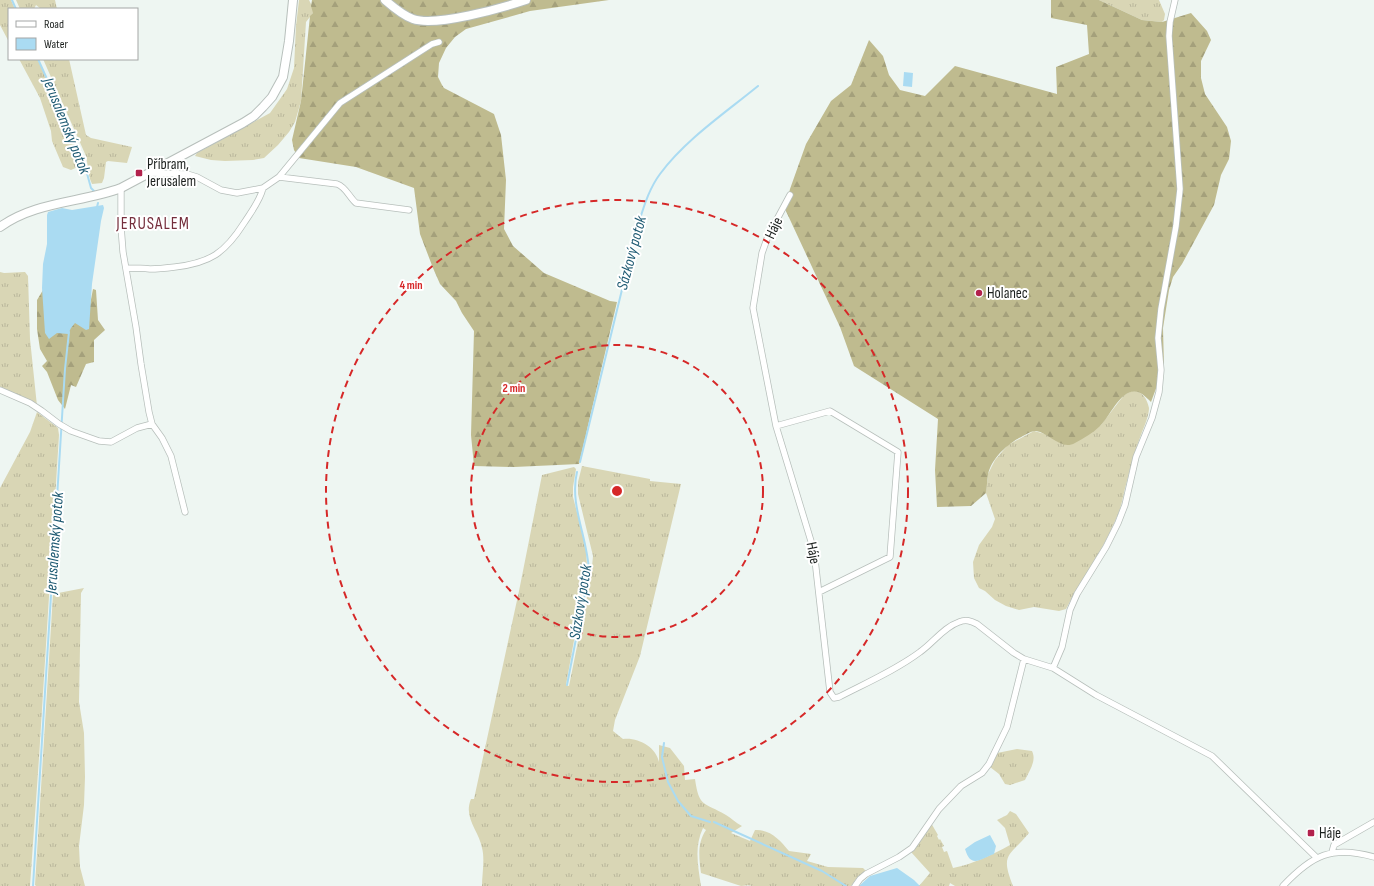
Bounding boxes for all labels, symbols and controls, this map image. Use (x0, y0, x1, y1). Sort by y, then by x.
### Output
legend (8, 8, 138, 60)
text: Road (44, 17, 64, 32)
text: Water (44, 37, 68, 52)
water label: Jerusalemský potok (38, 74, 94, 178)
place label: Příbram, Jerusalem (146, 155, 196, 191)
marker: Příbram, Jerusalem (134, 168, 144, 178)
water label: Sázkový potok (613, 213, 651, 292)
district label: JERUSALEM (115, 214, 190, 234)
street label: Háje (761, 214, 787, 242)
text: 4 min (399, 278, 423, 293)
place label: Holanec (987, 284, 1028, 303)
marker: Holanec (974, 288, 984, 298)
text: 2 min (503, 381, 525, 396)
centre of rings (610, 484, 624, 498)
water label: Jerusalemský potok (42, 490, 68, 596)
street label: Háje (802, 540, 824, 566)
water label: Sázkový potok (566, 562, 596, 641)
place label: Háje (1319, 824, 1341, 843)
marker: Háje (1306, 828, 1316, 838)

